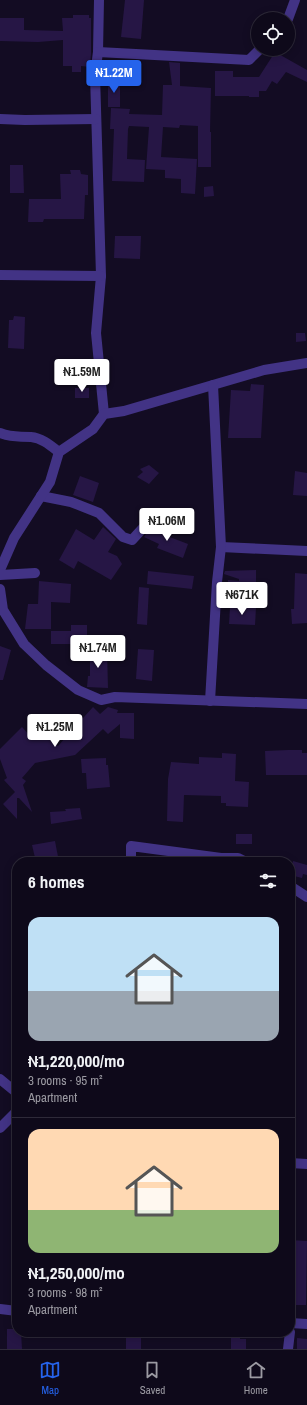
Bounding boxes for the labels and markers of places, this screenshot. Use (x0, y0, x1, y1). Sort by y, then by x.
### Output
pin: ₦1.22M (81, 60, 147, 94)
pin: ₦1.59M (49, 359, 115, 393)
pin: ₦1.06M (134, 508, 200, 542)
pin: ₦671K (214, 582, 270, 616)
pin: ₦1.74M (65, 635, 131, 669)
pin: ₦1.25M (22, 714, 88, 748)

